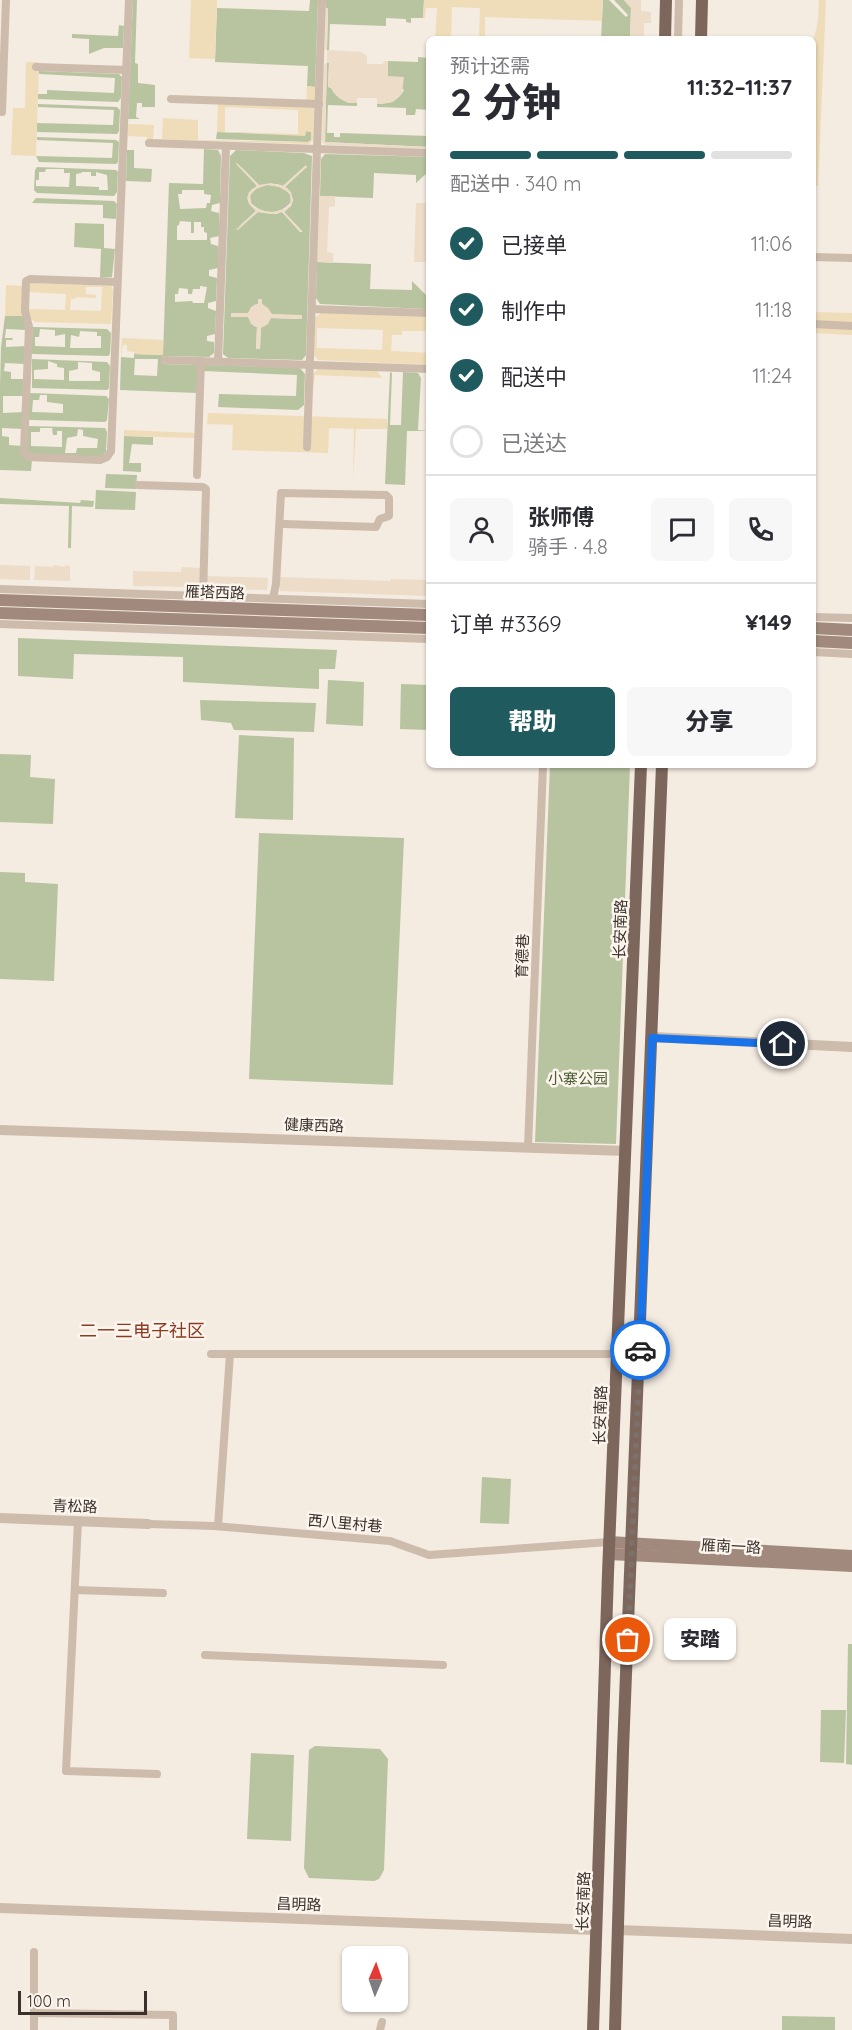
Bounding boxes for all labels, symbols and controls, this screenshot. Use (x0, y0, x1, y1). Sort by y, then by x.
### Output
text: 预计还需 (450, 53, 530, 78)
text: 11:32–11:37 (687, 73, 792, 101)
text: 2 分钟 (450, 77, 561, 126)
text: 配送中 · 340 m (450, 171, 581, 196)
icon: check (450, 227, 483, 260)
text: 已接单 (501, 231, 567, 259)
text: 11:06 (751, 231, 792, 256)
icon: check (450, 293, 483, 326)
text: 制作中 (501, 297, 567, 325)
text: 11:18 (755, 297, 792, 322)
icon: check (450, 359, 483, 392)
text: 配送中 (501, 363, 567, 391)
text: 11:24 (752, 363, 792, 388)
text: 已送达 (501, 429, 567, 457)
button: person (450, 498, 513, 561)
button: chat (651, 498, 714, 561)
button: phone (729, 498, 792, 561)
text: 张师傅 (528, 503, 594, 531)
text: 骑手 · 4.8 (528, 534, 608, 559)
street label: 雁塔西路 (185, 581, 245, 603)
text: ¥149 (745, 608, 792, 636)
text: 订单 #3369 (450, 610, 562, 638)
button: 帮助 (450, 687, 615, 756)
button: 分享 (627, 687, 792, 756)
street label: 长安南路 (609, 899, 631, 959)
street label: 育德巷 (512, 933, 532, 979)
pin (757, 1018, 808, 1069)
icon: home (766, 1027, 799, 1060)
park label: 小寨公园 (548, 1069, 608, 1088)
street label: 健康西路 (284, 1114, 344, 1136)
district label: 二一三电子社区 (79, 1319, 205, 1342)
courier (610, 1320, 670, 1380)
icon: car (624, 1334, 657, 1367)
street label: 长安南路 (589, 1385, 611, 1445)
street label: 青松路 (52, 1496, 98, 1516)
street label: 西八里村巷 (307, 1510, 383, 1536)
street label: 雁南一路 (701, 1535, 761, 1557)
pin (602, 1614, 653, 1665)
callout: 安踏 (664, 1619, 736, 1661)
icon: bag (611, 1623, 644, 1656)
text: 安踏 (680, 1626, 720, 1651)
street label: 长安南路 (572, 1871, 594, 1931)
street label: 昌明路 (276, 1894, 322, 1914)
street label: 昌明路 (767, 1911, 813, 1931)
north arrow (342, 1946, 408, 2012)
map controls (342, 1946, 408, 2012)
scale bar (18, 1988, 147, 2016)
text: 100 m (27, 1991, 71, 2011)

